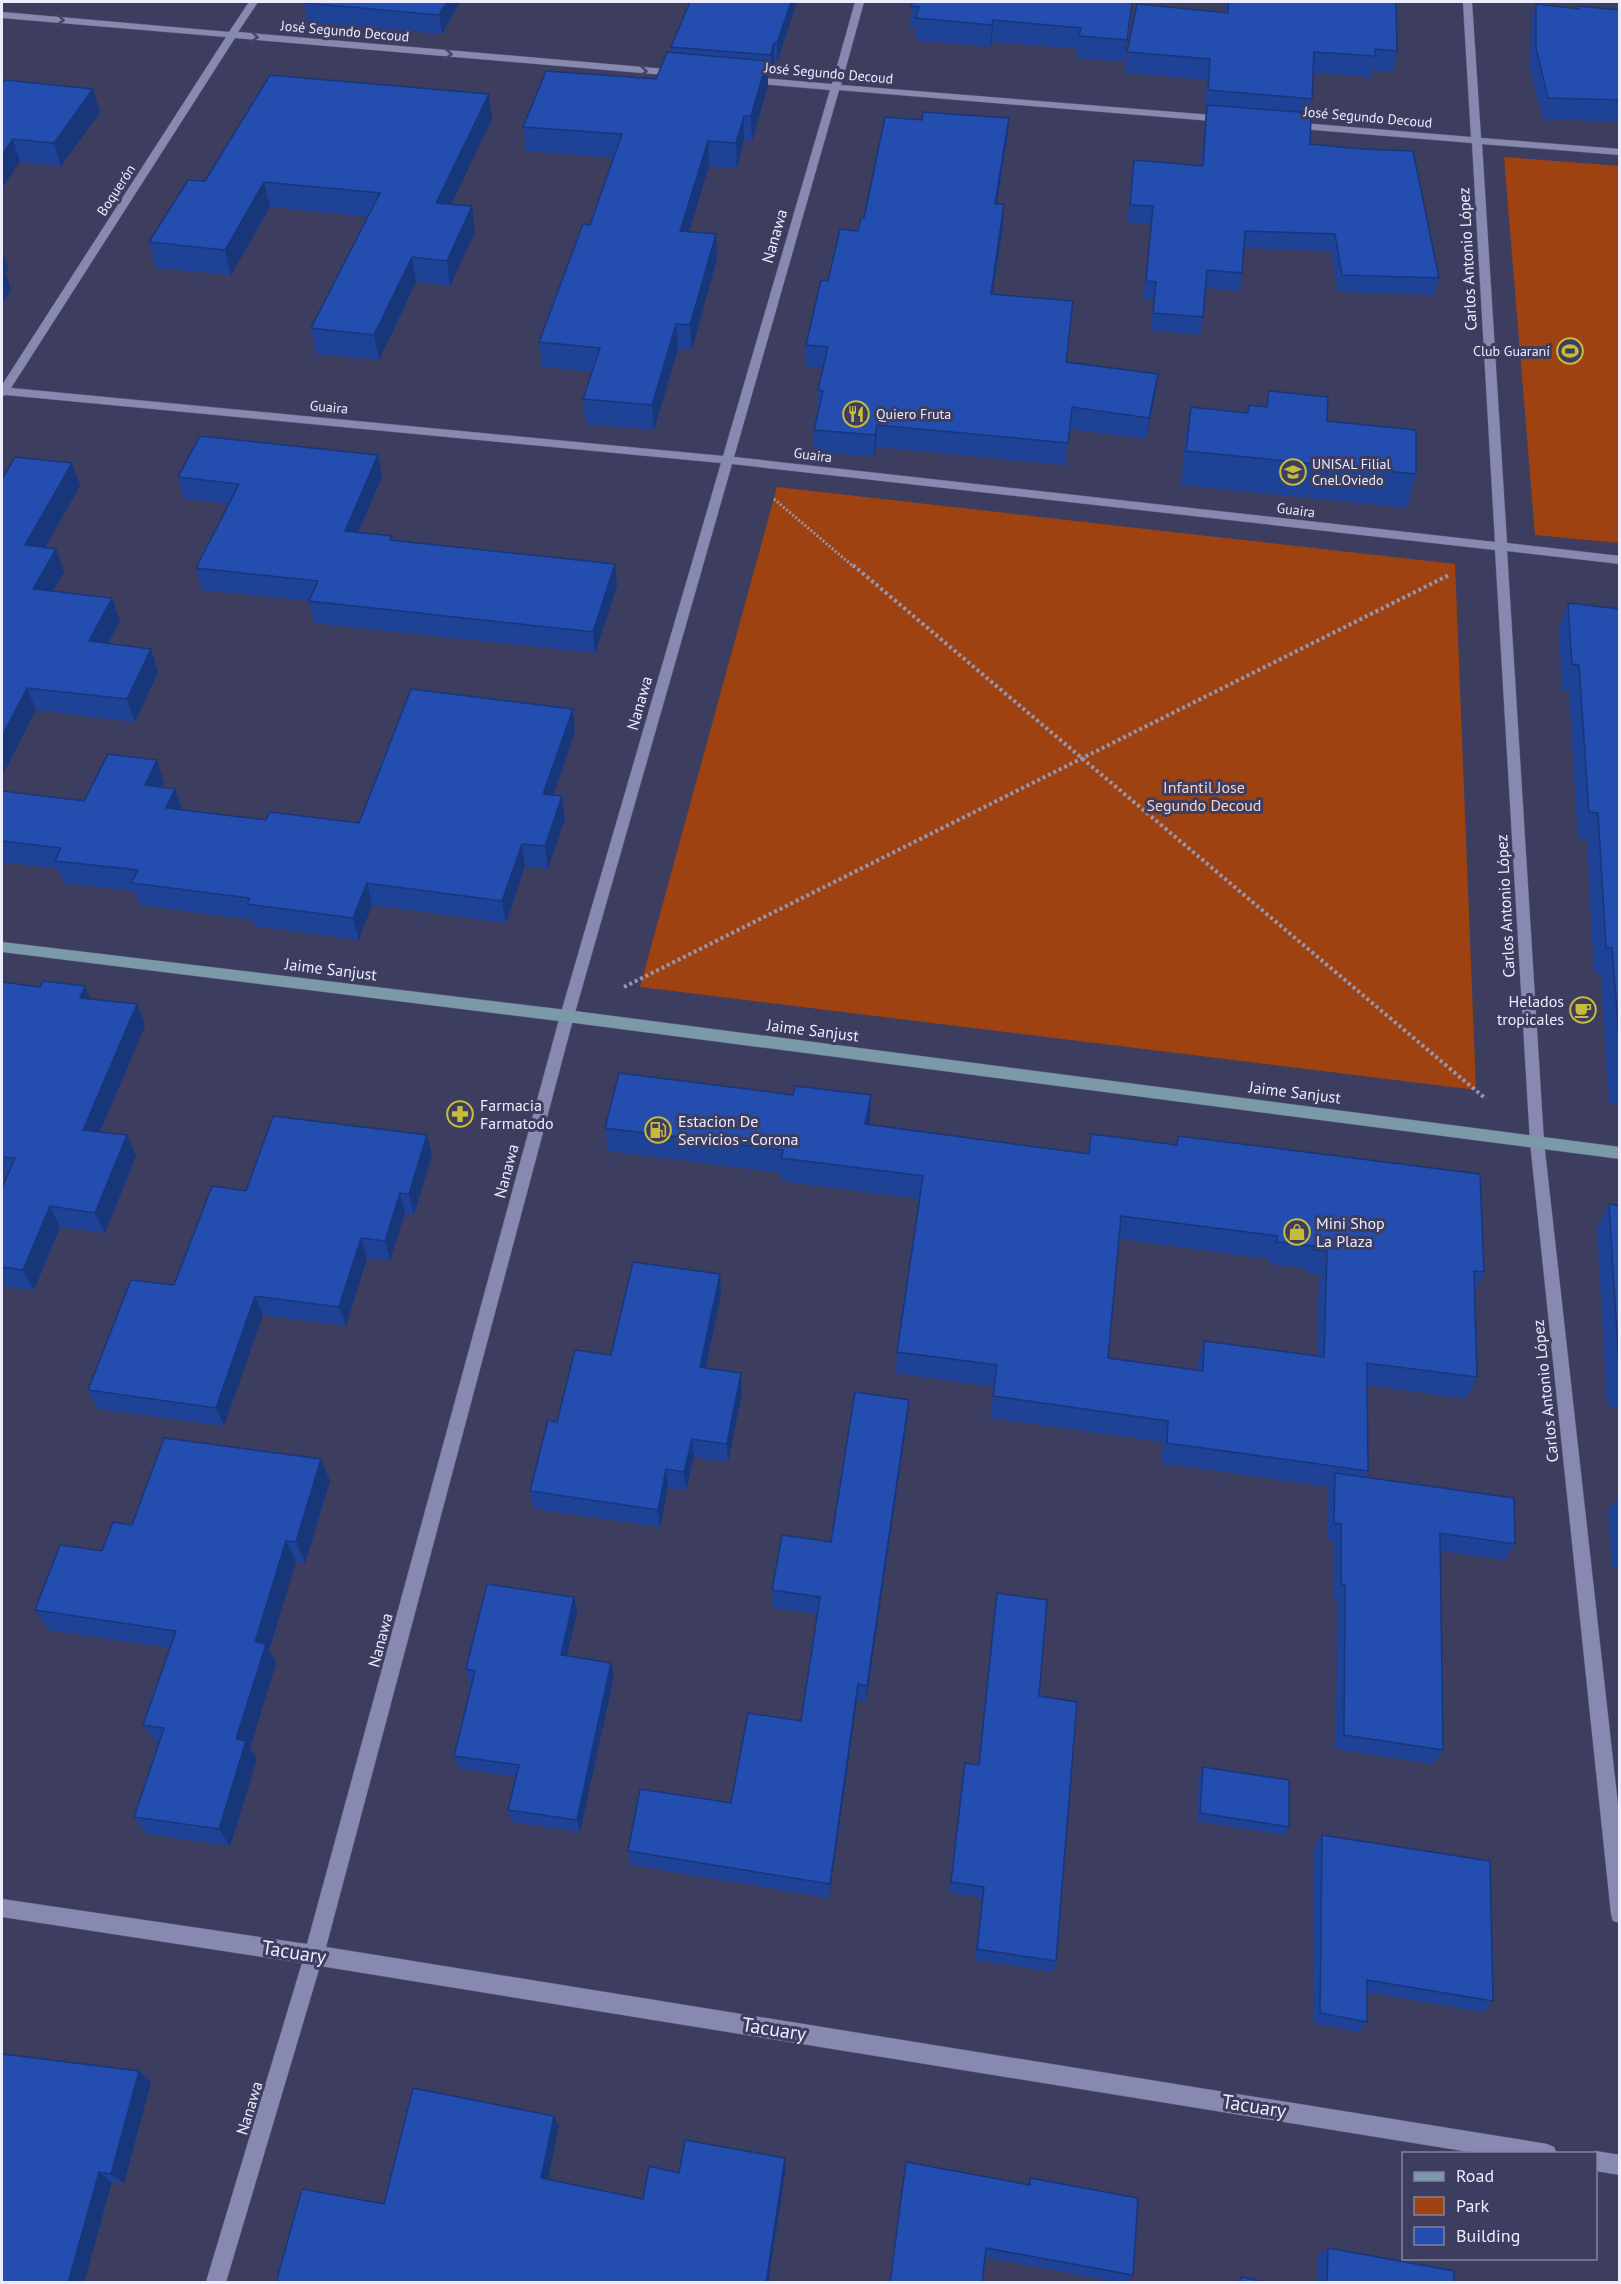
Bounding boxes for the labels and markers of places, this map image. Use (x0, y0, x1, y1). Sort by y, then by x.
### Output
sports icon: Club Guaraní (1555, 336, 1585, 366)
place label: Club Guaraní (1473, 342, 1550, 360)
restaurant icon: Quiero Fruta (841, 399, 871, 429)
place label: Quiero Fruta (876, 405, 951, 423)
place label: UNISAL Filial Cnel.Oviedo (1312, 455, 1391, 489)
school or university icon: UNISAL Filial Cnel.Oviedo (1278, 457, 1308, 487)
place label: Helados tropicales (1497, 991, 1564, 1029)
cafe icon: Helados tropicales (1568, 995, 1598, 1025)
place label: Farmacia Farmatodo (480, 1095, 554, 1133)
pharmacy icon: Farmacia Farmatodo (445, 1099, 475, 1129)
place label: Estacion De Servicios - Corona (678, 1111, 798, 1149)
fuel station icon: Estacion De Servicios - Corona (643, 1115, 673, 1145)
place label: Mini Shop La Plaza (1316, 1213, 1385, 1251)
shop icon: Mini Shop La Plaza (1282, 1217, 1312, 1247)

